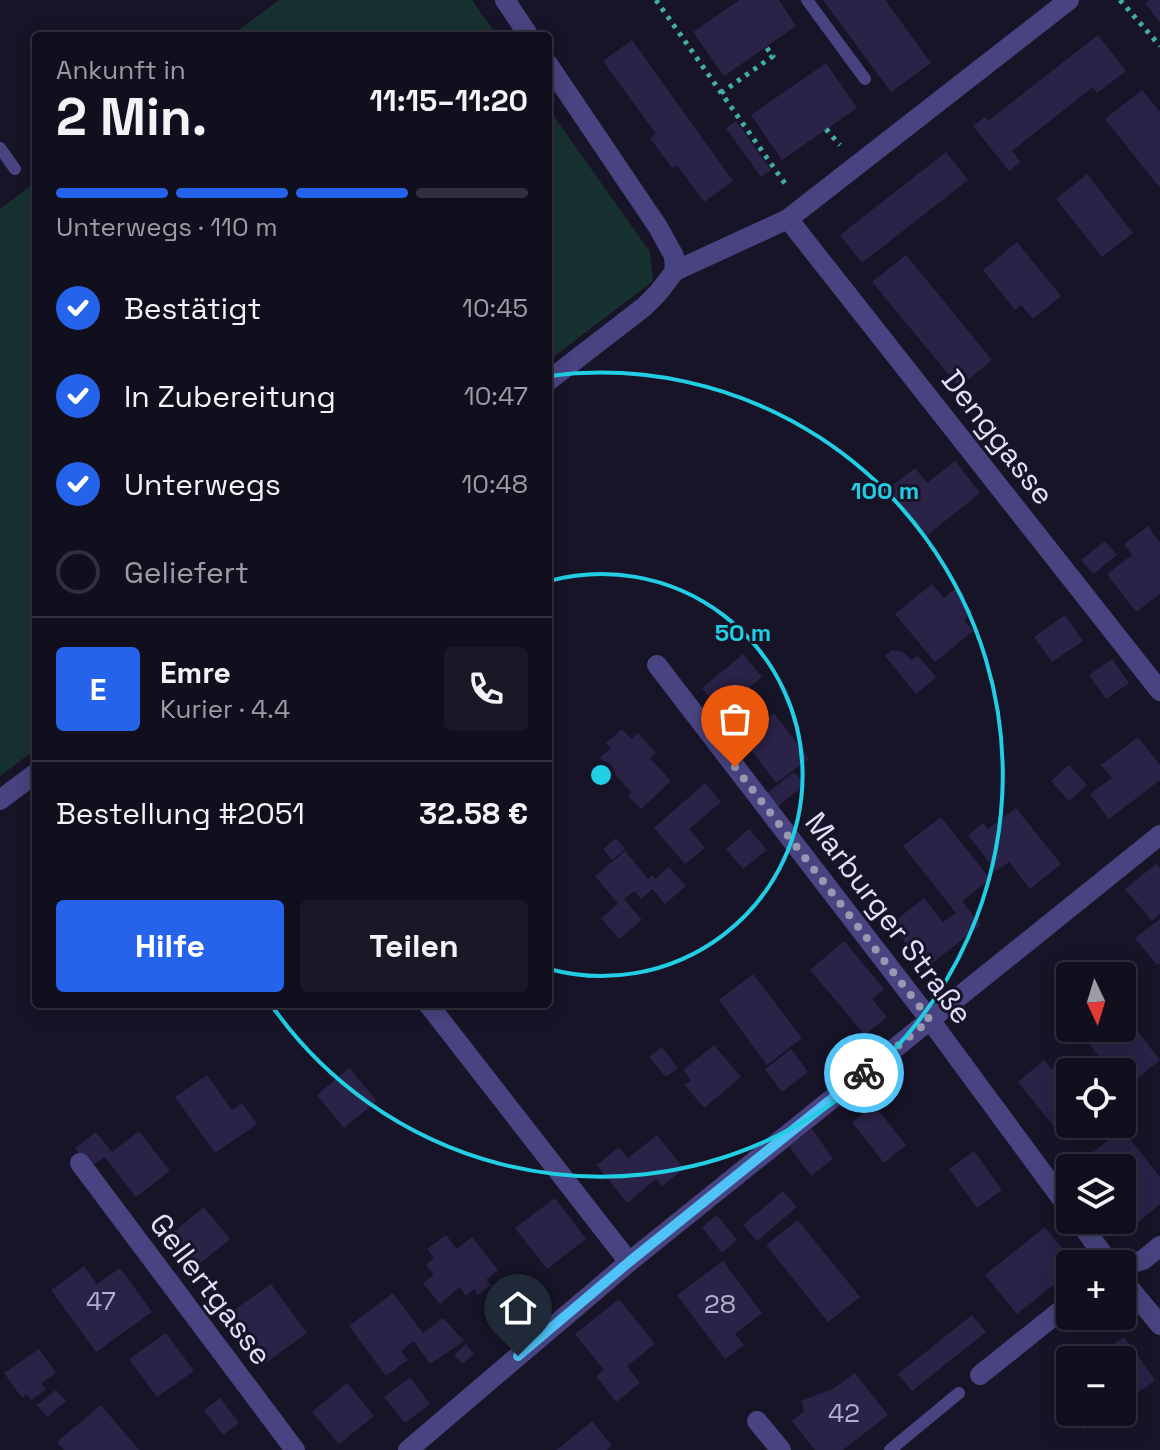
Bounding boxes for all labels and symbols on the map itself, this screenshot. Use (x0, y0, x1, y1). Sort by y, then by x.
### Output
street label: Denggasse (933, 362, 1063, 512)
text: 100 m (851, 475, 919, 506)
text: 50 m (715, 617, 771, 648)
pin (701, 685, 769, 767)
centre of rings (587, 761, 615, 789)
street label: Marburger Straße (796, 804, 982, 1032)
north arrow (1056, 962, 1136, 1042)
courier (824, 1033, 904, 1113)
street label: Gellertgasse (141, 1205, 281, 1373)
pin (484, 1274, 552, 1356)
house number: 47 (86, 1284, 116, 1318)
house number: 28 (704, 1287, 736, 1321)
house number: 42 (828, 1396, 860, 1430)

